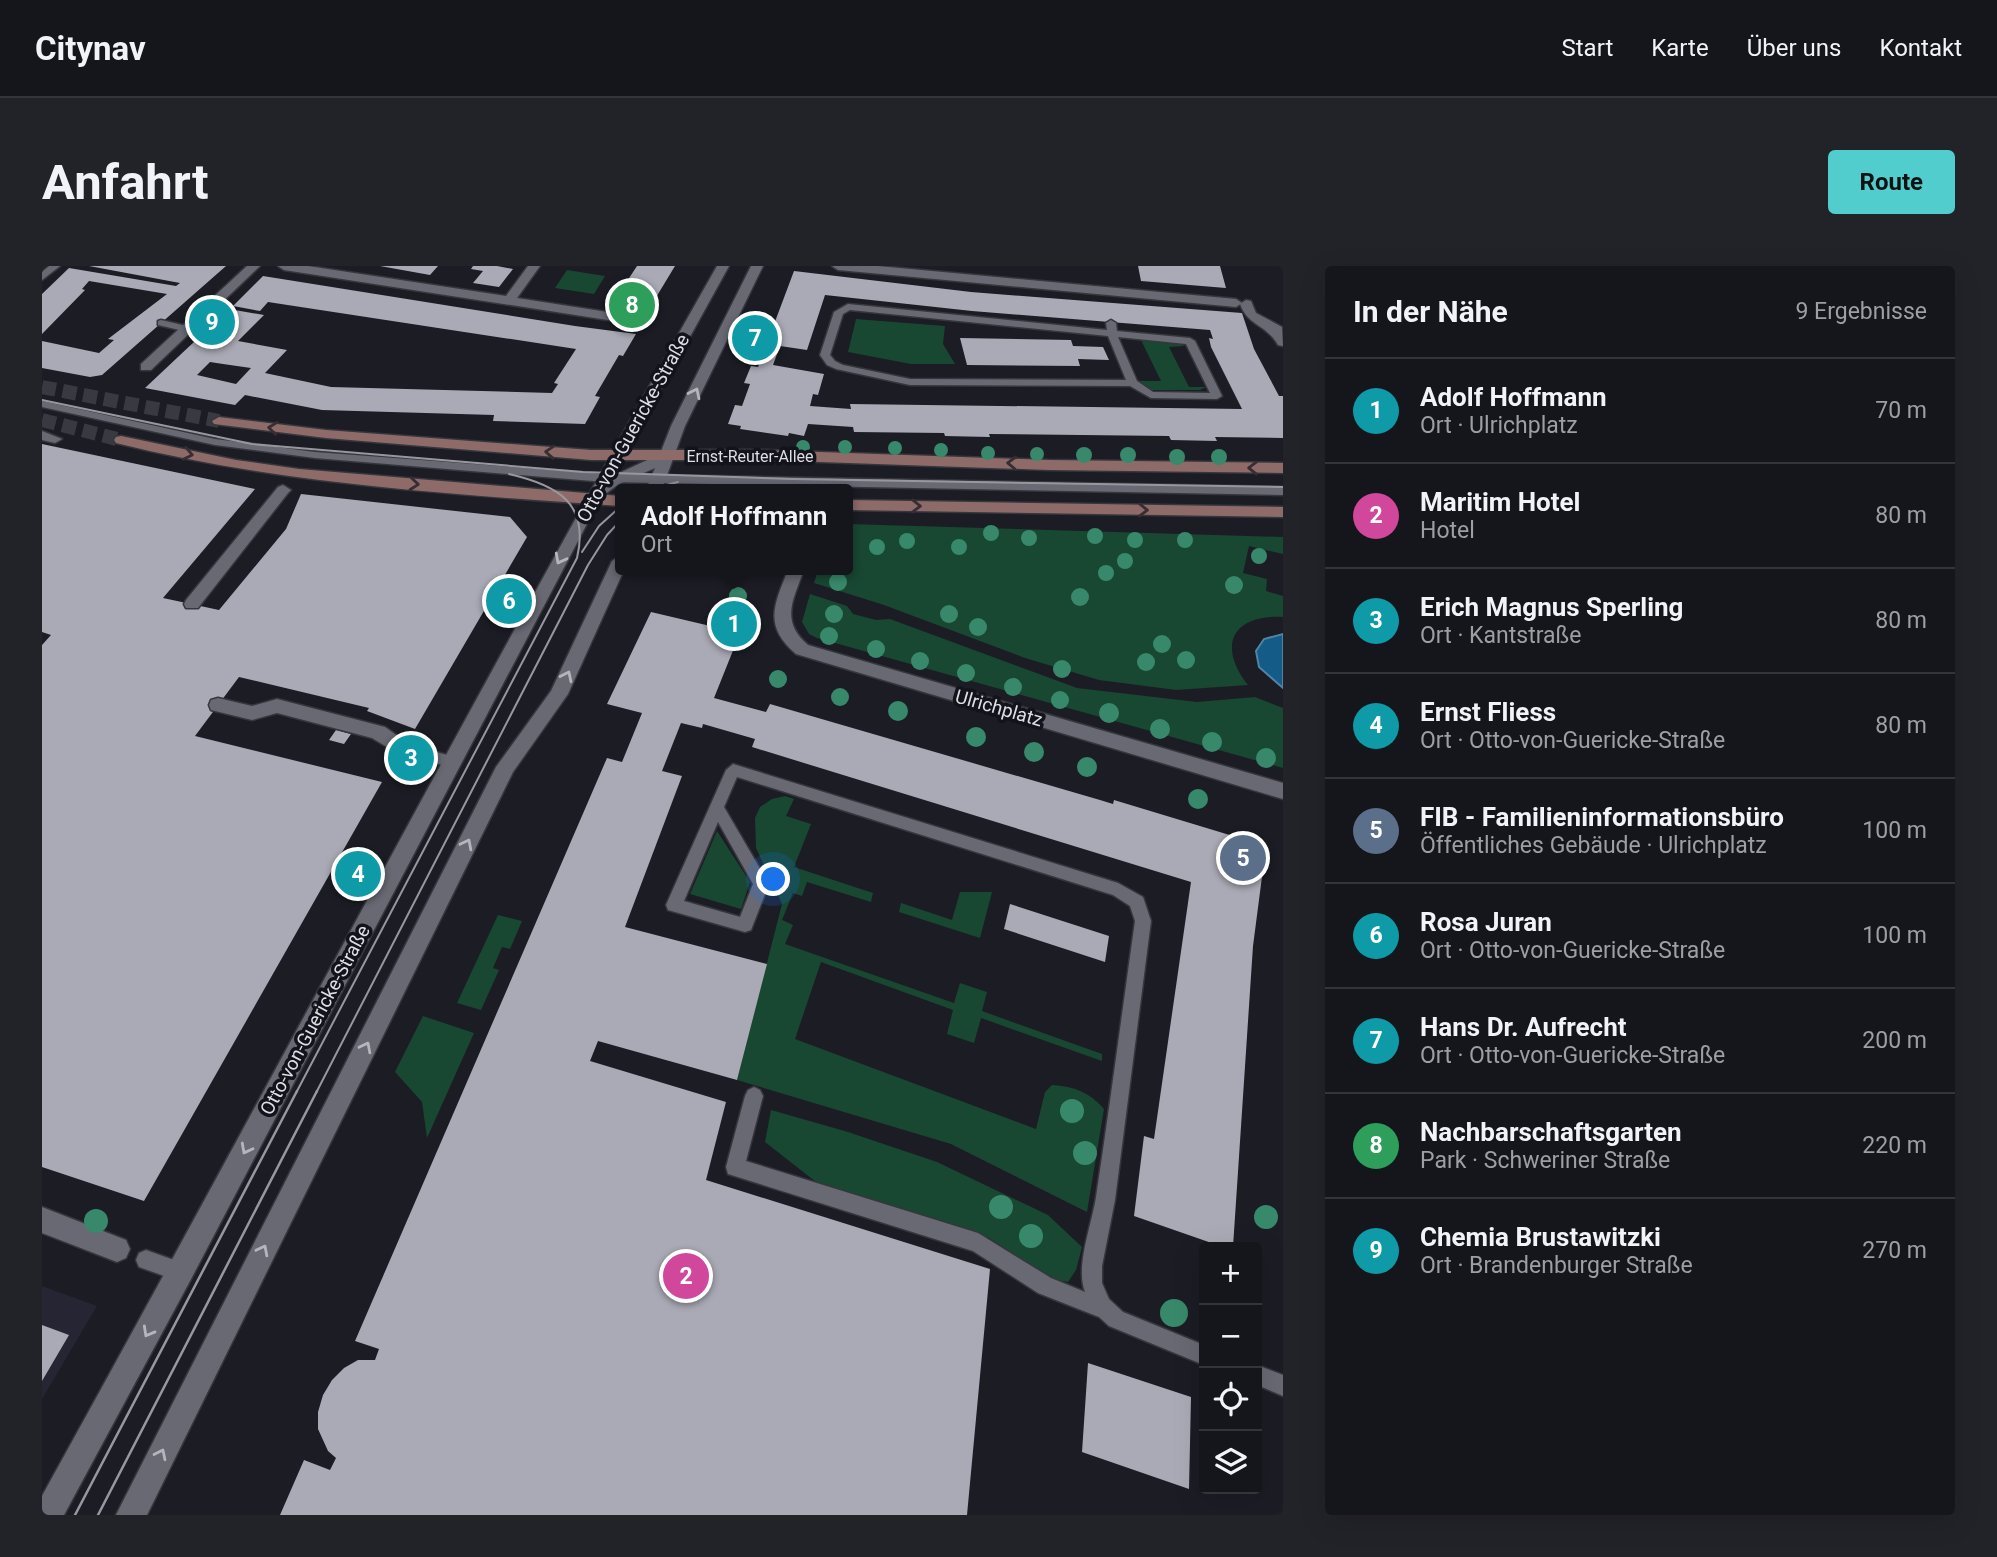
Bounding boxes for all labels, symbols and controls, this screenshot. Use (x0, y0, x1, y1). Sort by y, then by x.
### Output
text: Citynav (35, 29, 146, 68)
text: Start (1562, 34, 1613, 62)
text: Karte (1651, 34, 1709, 62)
text: Über uns (1747, 34, 1841, 62)
text: Kontakt (1879, 34, 1962, 62)
button: Route (1828, 150, 1955, 214)
text: Anfahrt (42, 154, 209, 211)
pin: 8 (609, 279, 655, 331)
text: In der Nähe (1353, 294, 1508, 329)
pin: 9 (189, 296, 235, 348)
text: 9 Ergebnisse (1795, 298, 1927, 325)
pin: 7 (732, 312, 778, 364)
street label: Otto-von-Guericke-Straße (572, 330, 694, 526)
text: Adolf Hoffmann (1420, 382, 1607, 412)
one-way arrow (686, 388, 700, 400)
text: 1 (1369, 397, 1383, 424)
text: 70 m (1875, 397, 1927, 424)
text: Ort · Ulrichplatz (1420, 412, 1578, 439)
one-way arrow (267, 420, 279, 435)
one-way arrow (544, 445, 555, 460)
one-way arrow (182, 446, 194, 461)
street label: Ernst-Reuter-Allee (686, 447, 814, 466)
one-way arrow (1006, 456, 1017, 471)
one-way arrow (1247, 460, 1258, 475)
one-way arrow (409, 476, 420, 491)
popup (615, 484, 853, 575)
text: Maritim Hotel (1420, 487, 1581, 517)
one-way arrow (911, 499, 922, 514)
text: Adolf Hoffmann (641, 501, 827, 531)
one-way arrow (1139, 502, 1149, 518)
text: 2 (1369, 502, 1383, 529)
text: 80 m (1875, 502, 1927, 529)
text: Hotel (1420, 517, 1475, 544)
text: Ort (641, 531, 672, 558)
one-way arrow (555, 552, 568, 564)
pin: 6 (486, 575, 532, 627)
text: Erich Magnus Sperling (1420, 592, 1683, 622)
pin: 1 (711, 598, 757, 650)
text: 3 (1369, 607, 1383, 634)
text: 80 m (1875, 607, 1927, 634)
text: Ort · Kantstraße (1420, 622, 1581, 649)
one-way arrow (559, 671, 573, 683)
street label: Ulrichplatz (953, 685, 1045, 731)
text: Ernst Fliess (1420, 697, 1556, 727)
text: 4 (1369, 712, 1383, 739)
text: 80 m (1875, 712, 1927, 739)
text: Ort · Otto-von-Guericke-Straße (1420, 727, 1725, 754)
pin: 3 (388, 732, 434, 784)
text: FIB - Familieninformationsbüro (1420, 802, 1784, 832)
text: 5 (1369, 817, 1383, 844)
text: 100 m (1862, 817, 1927, 844)
pin: 5 (1220, 832, 1266, 884)
text: Öffentliches Gebäude · Ulrichplatz (1420, 832, 1767, 859)
one-way arrow (459, 839, 473, 851)
pin: 4 (335, 848, 381, 900)
your location (756, 862, 790, 896)
text: Rosa Juran (1420, 907, 1552, 937)
street label: Otto-von-Guericke-Straße (255, 921, 375, 1119)
text: 6 (1369, 922, 1383, 949)
text: 100 m (1862, 922, 1927, 949)
text: Ort · Otto-von-Guericke-Straße (1420, 937, 1725, 964)
text: Hans Dr. Aufrecht (1420, 1012, 1627, 1042)
text: 7 (1369, 1027, 1383, 1054)
text: 200 m (1862, 1027, 1927, 1054)
one-way arrow (357, 1042, 371, 1054)
text: Ort · Otto-von-Guericke-Straße (1420, 1042, 1725, 1069)
text: Nachbarschaftsgarten (1420, 1117, 1682, 1147)
text: 8 (1369, 1132, 1383, 1159)
text: 220 m (1862, 1132, 1927, 1159)
one-way arrow (241, 1142, 254, 1154)
text: Park · Schweriner Straße (1420, 1147, 1670, 1174)
text: Chemia Brustawitzki (1420, 1222, 1661, 1252)
text: 9 (1369, 1237, 1383, 1264)
text: 270 m (1862, 1237, 1927, 1264)
map controls (1199, 1242, 1262, 1494)
button: + (1199, 1242, 1262, 1305)
one-way arrow (254, 1245, 268, 1257)
pin: 2 (663, 1250, 709, 1302)
text: Ort · Brandenburger Straße (1420, 1252, 1693, 1279)
button: − (1199, 1305, 1262, 1368)
one-way arrow (143, 1324, 156, 1337)
button: locate (1199, 1368, 1262, 1431)
button: layers (1199, 1431, 1262, 1494)
one-way arrow (153, 1449, 167, 1461)

